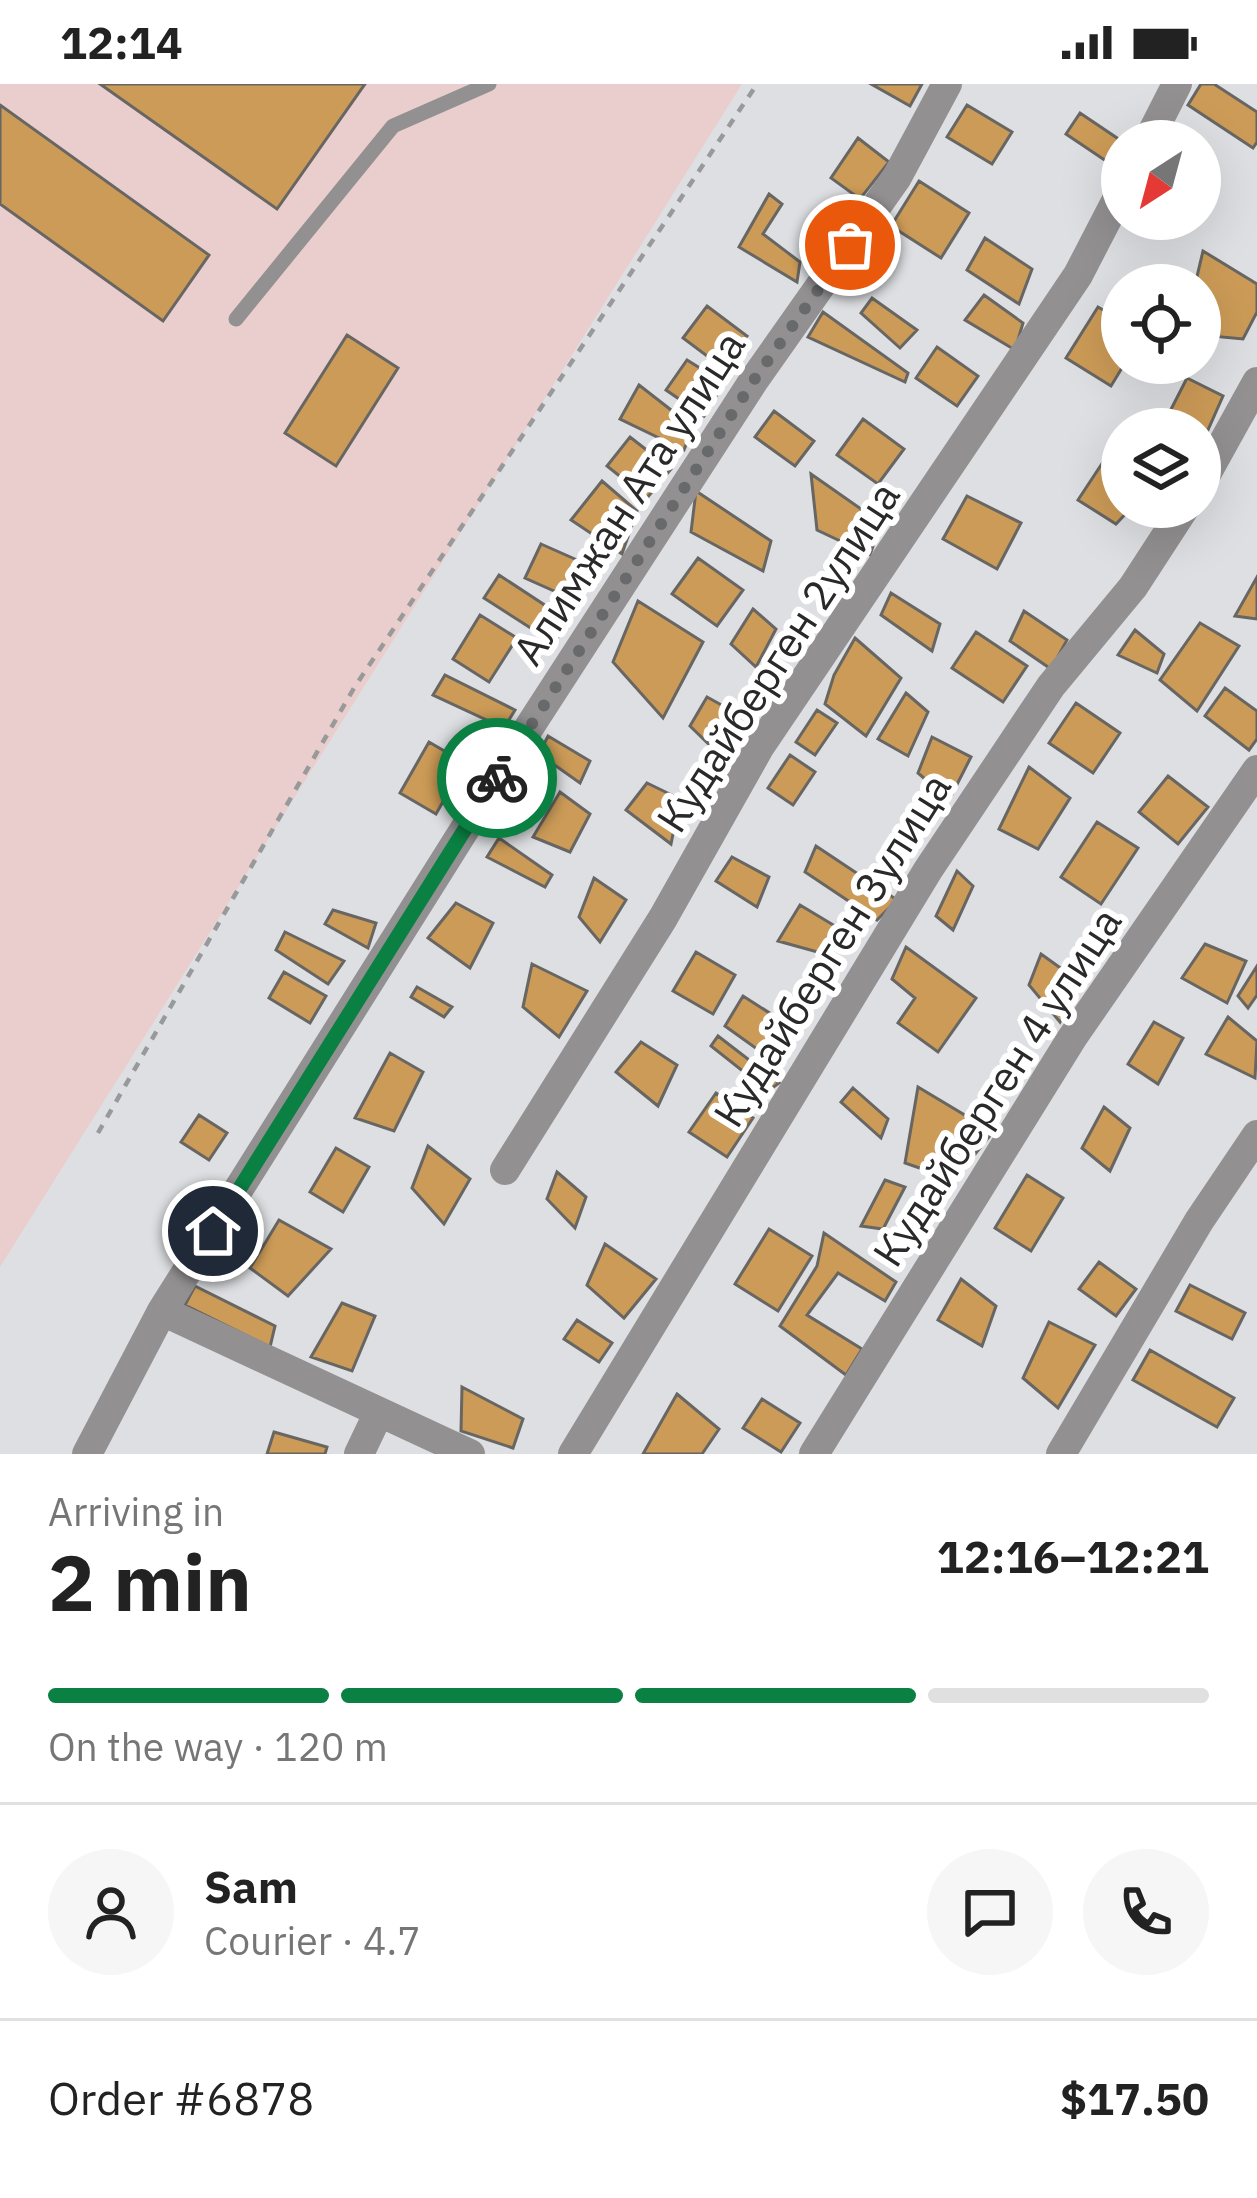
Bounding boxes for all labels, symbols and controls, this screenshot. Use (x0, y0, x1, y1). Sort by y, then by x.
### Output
text: 12:14 (60, 13, 183, 71)
north arrow (1101, 120, 1221, 240)
map controls (1101, 120, 1221, 528)
pin (799, 194, 901, 296)
icon: bag (817, 212, 883, 278)
button: locate (1101, 264, 1221, 384)
street label: Алимжан Ата улица (500, 320, 757, 675)
button: layers (1101, 408, 1221, 528)
street label: Кудайберген 2улица (644, 471, 911, 842)
courier (437, 718, 557, 838)
icon: bike (464, 745, 530, 811)
street label: Кудайберген 3улица (700, 763, 963, 1137)
street label: Кудайберген 4 улица (860, 897, 1133, 1277)
pin (162, 1180, 264, 1282)
icon: home (180, 1198, 246, 1264)
text: Arriving in (48, 1486, 224, 1537)
text: 12:16–12:21 (937, 1527, 1209, 1585)
text: 2 min (48, 1531, 252, 1632)
text: On the way · 120 m (48, 1721, 388, 1772)
button: person (48, 1849, 174, 1975)
button: chat (927, 1849, 1053, 1975)
button: phone (1083, 1849, 1209, 1975)
text: Sam (204, 1857, 298, 1915)
text: Courier · 4.7 (204, 1915, 421, 1966)
text: Order #6878 (48, 2069, 314, 2127)
text: $17.50 (1060, 2069, 1209, 2127)

